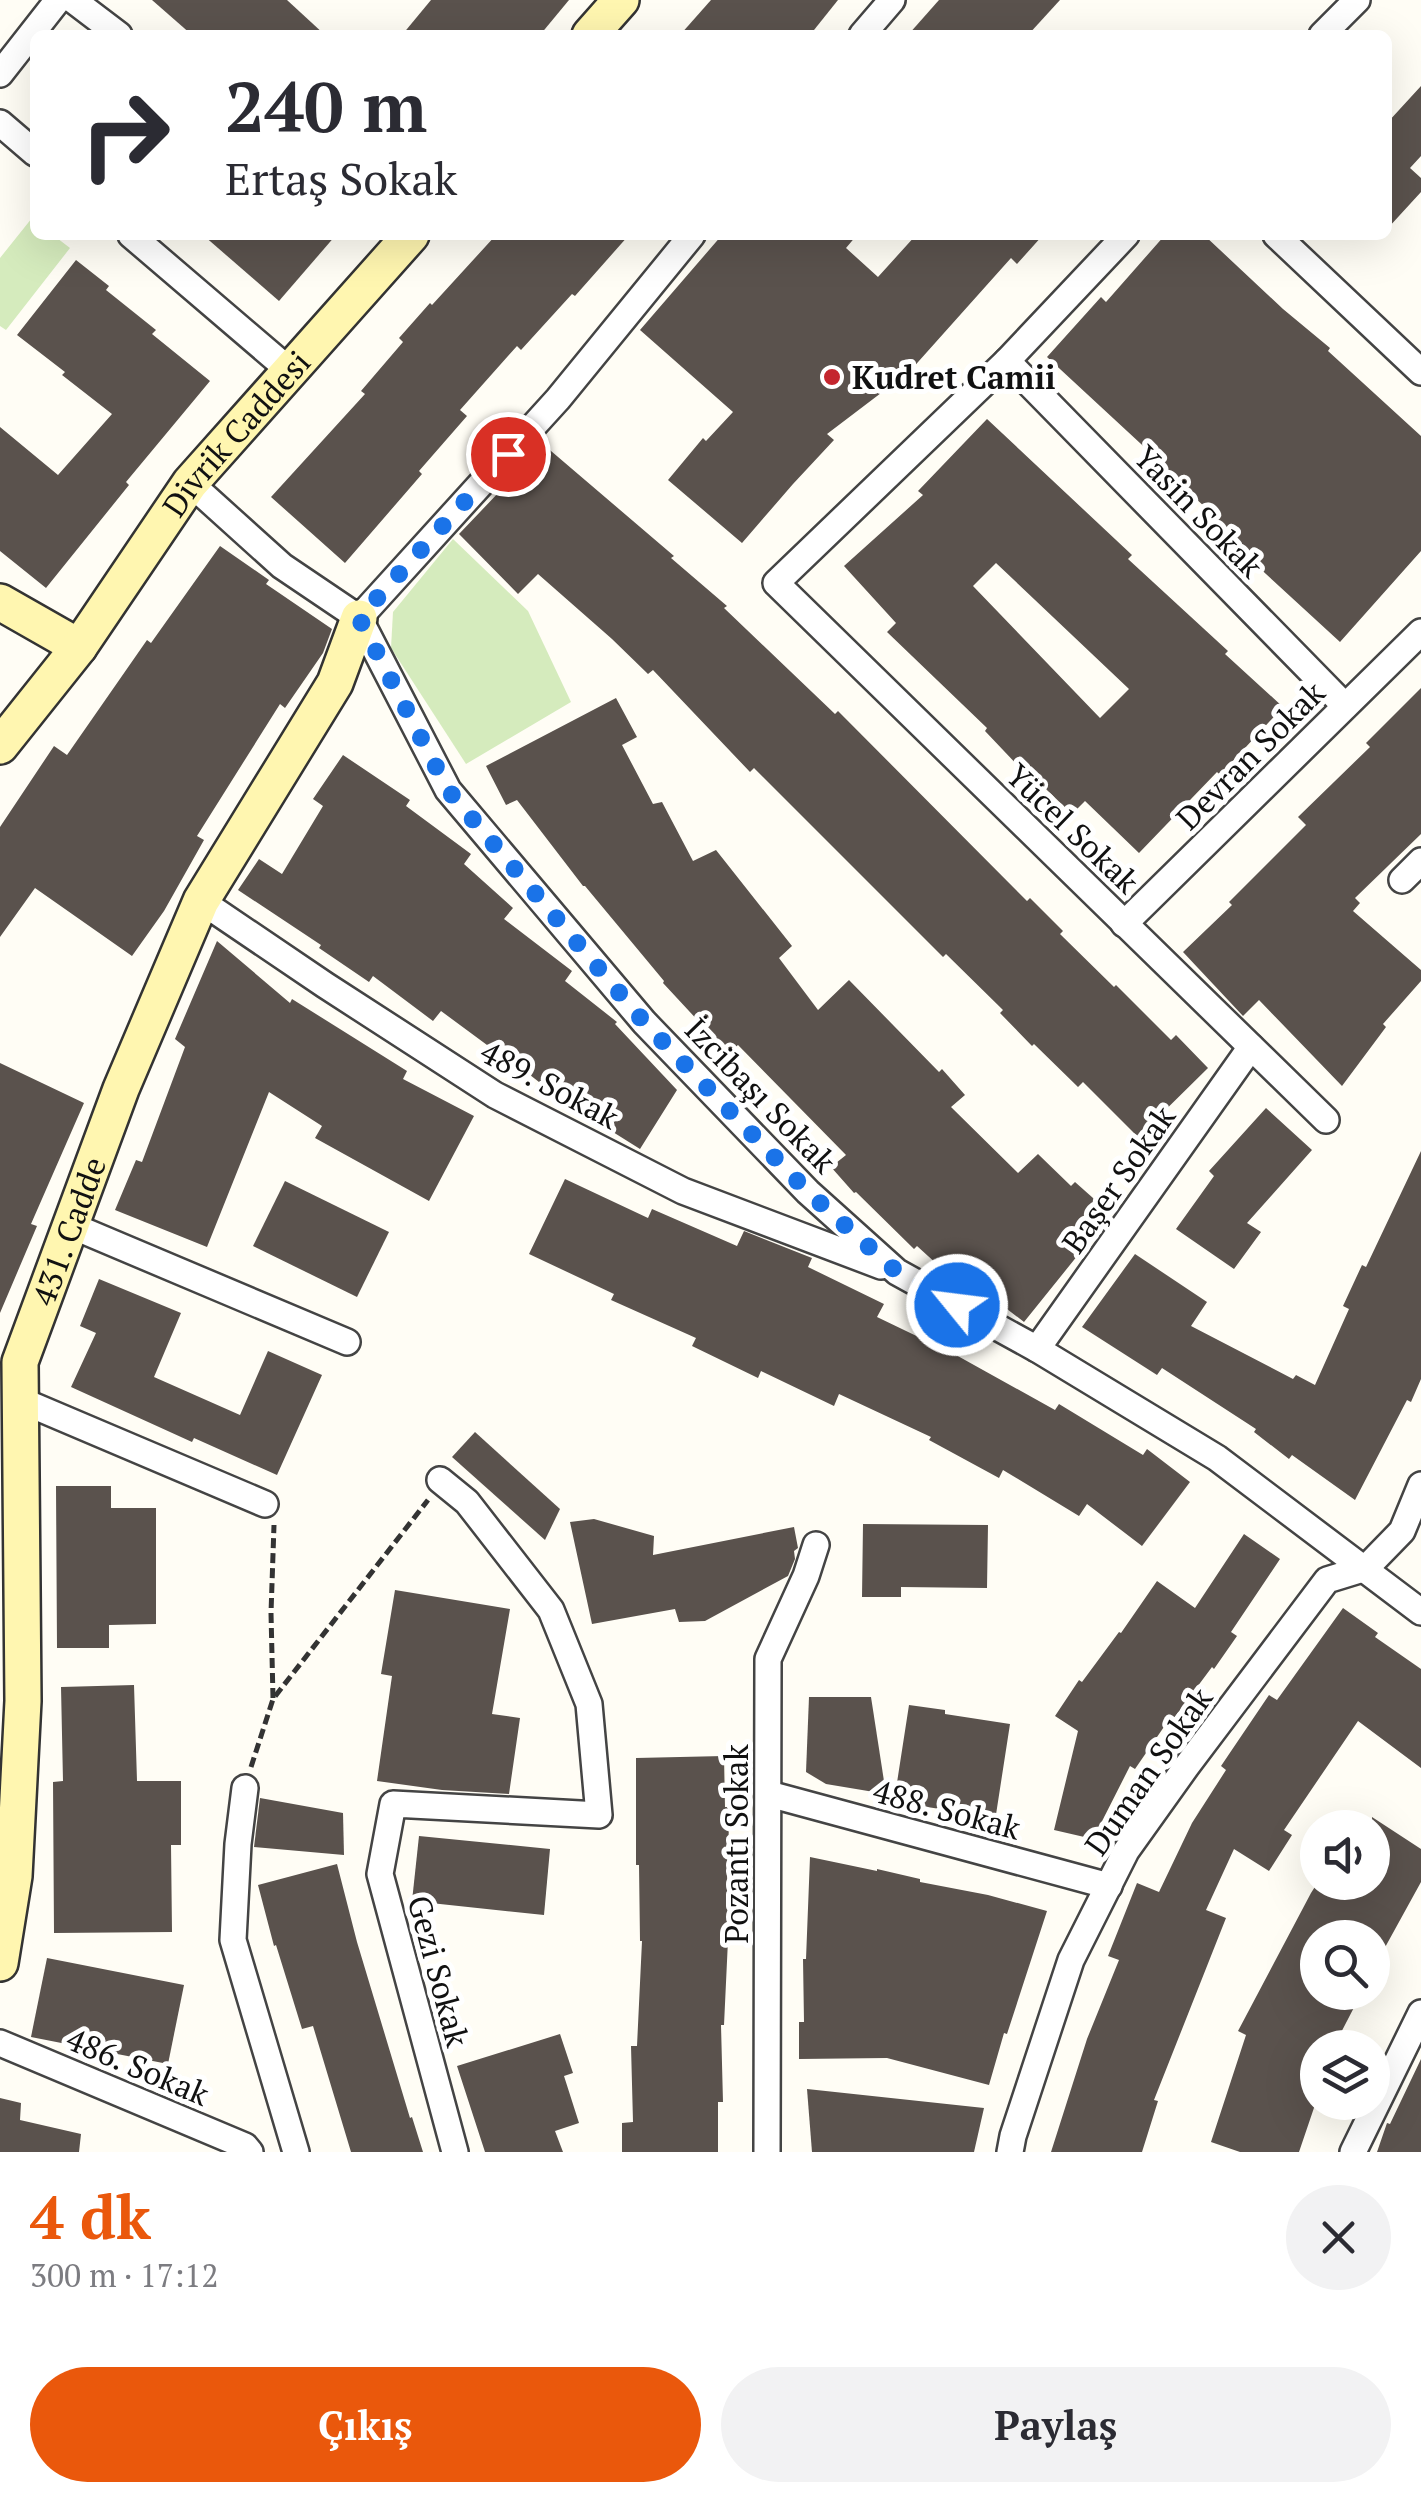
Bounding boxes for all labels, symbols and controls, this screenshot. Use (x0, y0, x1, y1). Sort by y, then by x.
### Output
text: 240 m (225, 59, 427, 152)
icon: right (60, 70, 190, 200)
text: Ertaş Sokak (225, 148, 457, 208)
street label: Divrik Caddesi (152, 342, 319, 525)
place label: Kudret Camii (852, 356, 1056, 398)
marker: Kudret Camii (821, 366, 843, 388)
pin (466, 412, 551, 497)
icon: arrive (481, 427, 536, 482)
street label: Yasin Sokak (1125, 436, 1273, 587)
street label: Devran Sokak (1167, 671, 1334, 838)
street label: Yücel Sokak (997, 754, 1149, 902)
street label: İzcibaşı Sokak (676, 1008, 846, 1182)
street label: 489. Sokak (474, 1030, 627, 1138)
street label: Başer Sokak (1052, 1097, 1184, 1261)
street label: 431. Cadde (22, 1151, 115, 1311)
position arrow (905, 1253, 1009, 1357)
street label: Duman Sokak (1075, 1678, 1222, 1863)
street label: Pozantı Sokak (715, 1744, 757, 1944)
street label: 488. Sokak (869, 1769, 1026, 1849)
map controls (1300, 1810, 1390, 2120)
button: sound (1300, 1810, 1390, 1900)
street label: Gezi Sokak (399, 1891, 479, 2052)
button: search (1300, 1920, 1390, 2010)
street label: 486. Sokak (60, 2017, 216, 2115)
button: layers (1300, 2030, 1390, 2120)
text: 4 dk (30, 2177, 151, 2256)
button: close (1286, 2185, 1391, 2290)
text: 300 m · 17:12 (30, 2254, 218, 2296)
button: Çıkış (30, 2367, 701, 2482)
button: Paylaş (721, 2367, 1391, 2482)

